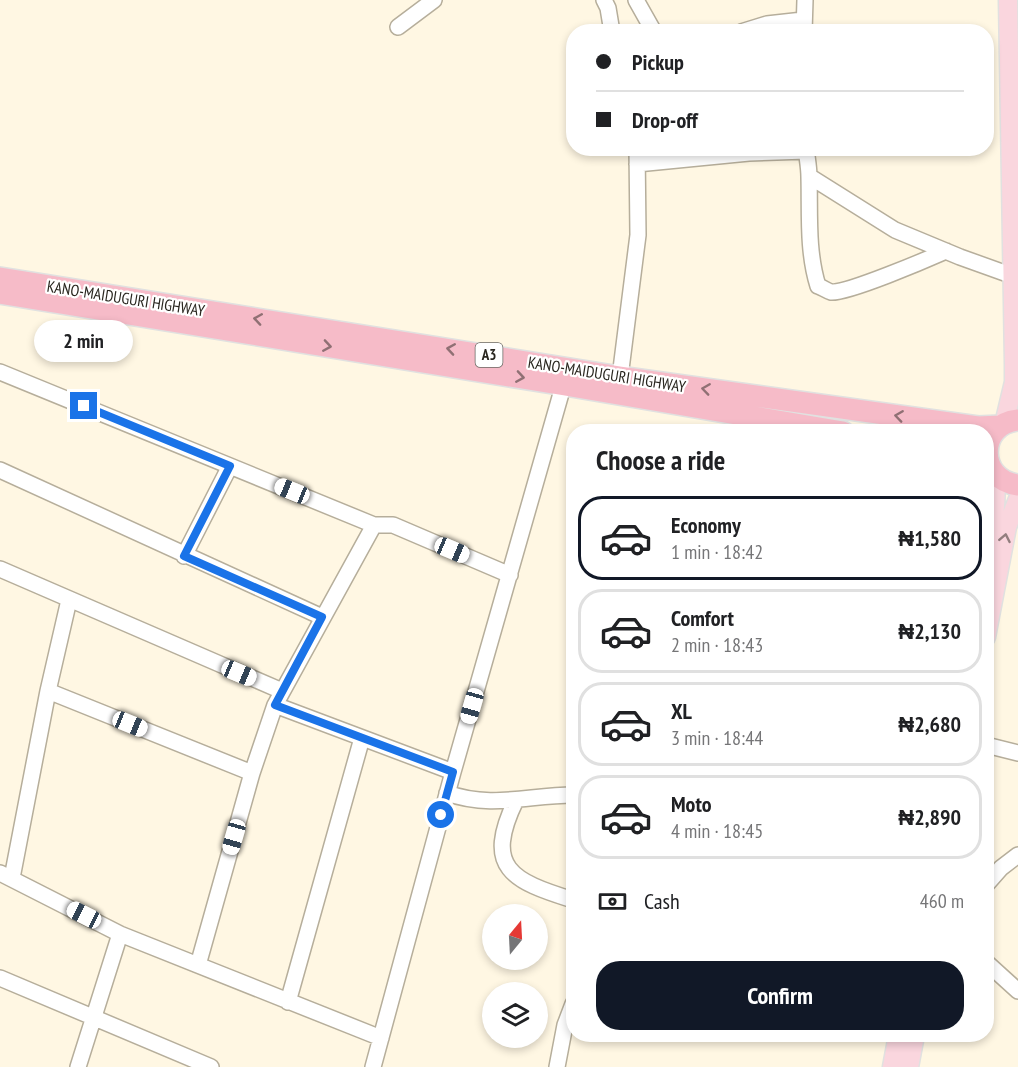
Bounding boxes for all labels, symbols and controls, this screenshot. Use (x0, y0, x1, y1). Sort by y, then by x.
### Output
text: Pickup (632, 48, 684, 76)
text: Drop-off (632, 106, 698, 134)
street label: KANO-MAIDUGURI HIGHWAY (46, 276, 207, 320)
one-way arrow (254, 313, 264, 326)
callout: 2 min (34, 319, 134, 361)
text: 2 min (63, 328, 104, 354)
one-way arrow (323, 340, 332, 352)
road number: A3 (476, 343, 502, 367)
one-way arrow (446, 344, 456, 356)
street label: KANO-MAIDUGURI HIGHWAY (527, 352, 688, 396)
one-way arrow (515, 371, 524, 383)
one-way arrow (701, 384, 711, 396)
route end (70, 392, 97, 419)
one-way arrow (894, 411, 904, 423)
text: Choose a ride (596, 443, 725, 477)
car (272, 476, 312, 506)
icon: car (599, 511, 653, 565)
text: Economy (671, 511, 741, 539)
text: ₦1,580 (898, 524, 961, 552)
one-way arrow (998, 533, 1011, 543)
car (432, 535, 472, 565)
text: 1 min · 18:42 (671, 539, 763, 565)
icon: car (599, 604, 653, 658)
text: Comfort (671, 604, 734, 632)
text: ₦2,130 (898, 617, 961, 645)
text: 2 min · 18:43 (671, 632, 763, 658)
car (219, 658, 259, 688)
car (458, 686, 486, 726)
icon: car (599, 697, 653, 751)
text: XL (671, 697, 692, 725)
car (110, 709, 150, 739)
text: ₦2,680 (898, 710, 961, 738)
text: 3 min · 18:44 (671, 725, 763, 751)
icon: car (599, 790, 653, 844)
text: Moto (671, 790, 712, 818)
route start (427, 801, 454, 828)
text: ₦2,890 (898, 803, 961, 831)
car (220, 817, 248, 857)
text: 4 min · 18:45 (671, 818, 763, 844)
icon: cash (596, 885, 629, 918)
text: Cash (644, 887, 680, 915)
text: 460 m (920, 888, 964, 914)
car (64, 899, 104, 931)
north arrow (482, 904, 548, 970)
map controls (482, 904, 548, 1048)
button: Confirm (596, 961, 964, 1030)
button: layers (482, 982, 548, 1048)

